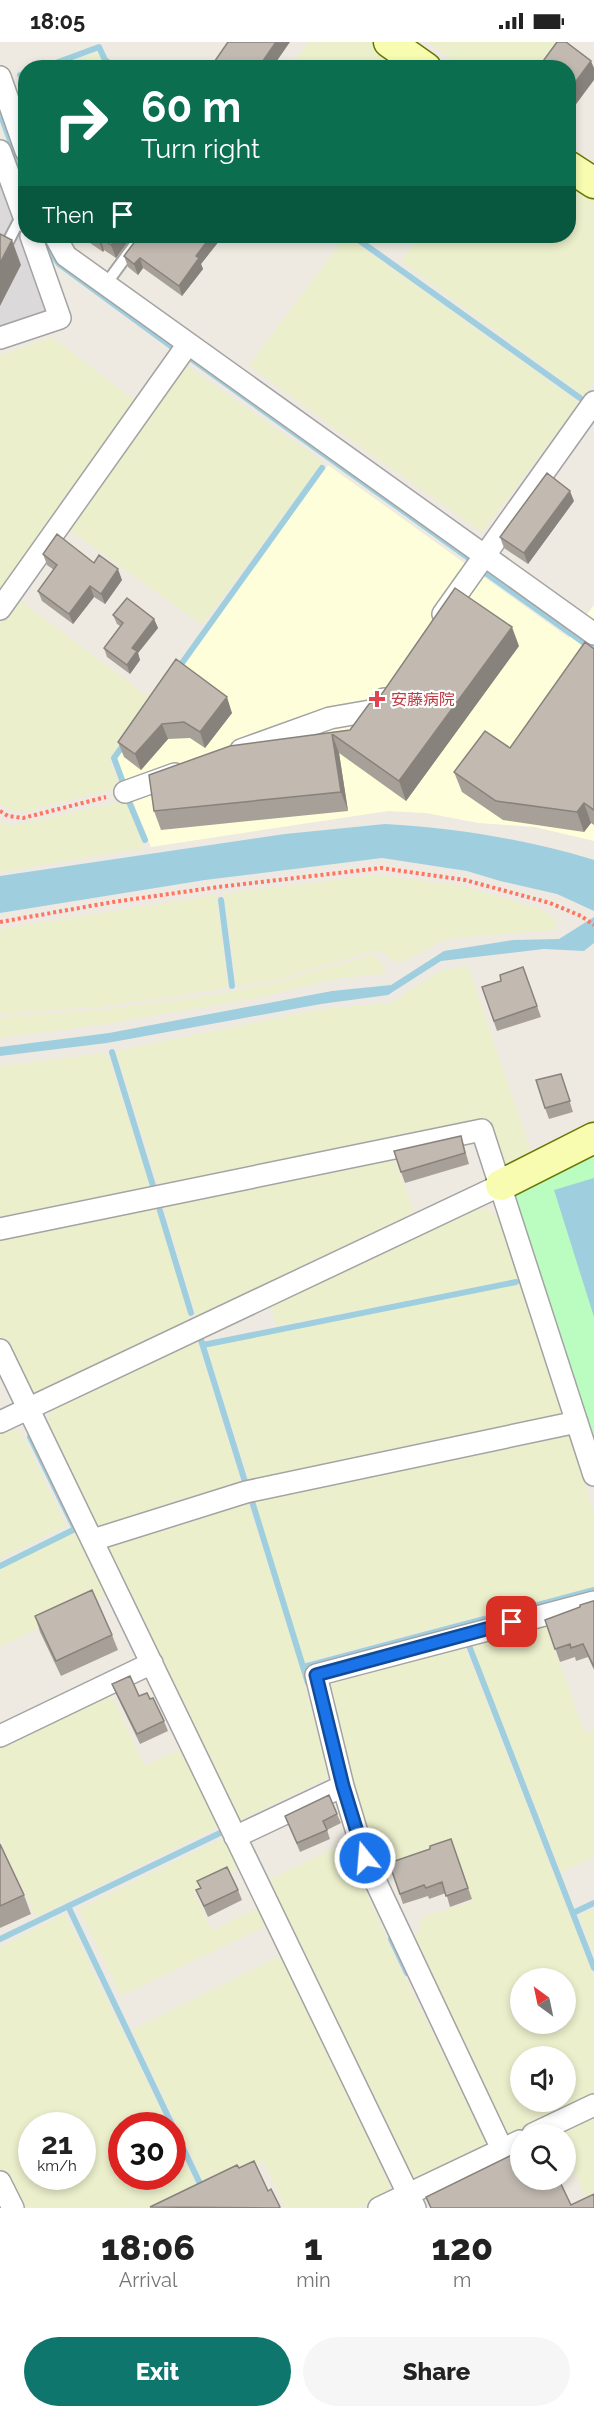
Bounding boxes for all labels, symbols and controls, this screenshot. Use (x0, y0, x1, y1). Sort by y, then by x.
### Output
text: 18:05 (30, 8, 85, 34)
text: 60 m (141, 83, 241, 132)
icon: right (42, 84, 120, 162)
text: Turn right (141, 133, 260, 164)
icon: arrive (106, 198, 139, 231)
text: Then (42, 202, 94, 228)
marker: 安藤病院 (368, 690, 386, 708)
place label: 安藤病院 (391, 690, 455, 709)
pin (486, 1596, 537, 1647)
icon: arrive (495, 1605, 528, 1638)
position arrow (333, 1826, 397, 1890)
north arrow (510, 1968, 576, 2034)
map controls (510, 1968, 576, 2190)
button: sound (510, 2046, 576, 2112)
speed limit sign: 30 (108, 2112, 186, 2190)
button: search (510, 2124, 576, 2190)
text: 21 (41, 2126, 73, 2161)
text: km/h (37, 2157, 77, 2175)
text: 18:06 (101, 2226, 195, 2268)
text: 1 (304, 2226, 323, 2268)
text: 120 (431, 2226, 493, 2268)
text: Arrival (119, 2268, 177, 2292)
text: min (296, 2268, 331, 2292)
text: m (453, 2268, 471, 2292)
button: Exit (24, 2337, 291, 2406)
button: Share (303, 2337, 570, 2406)

